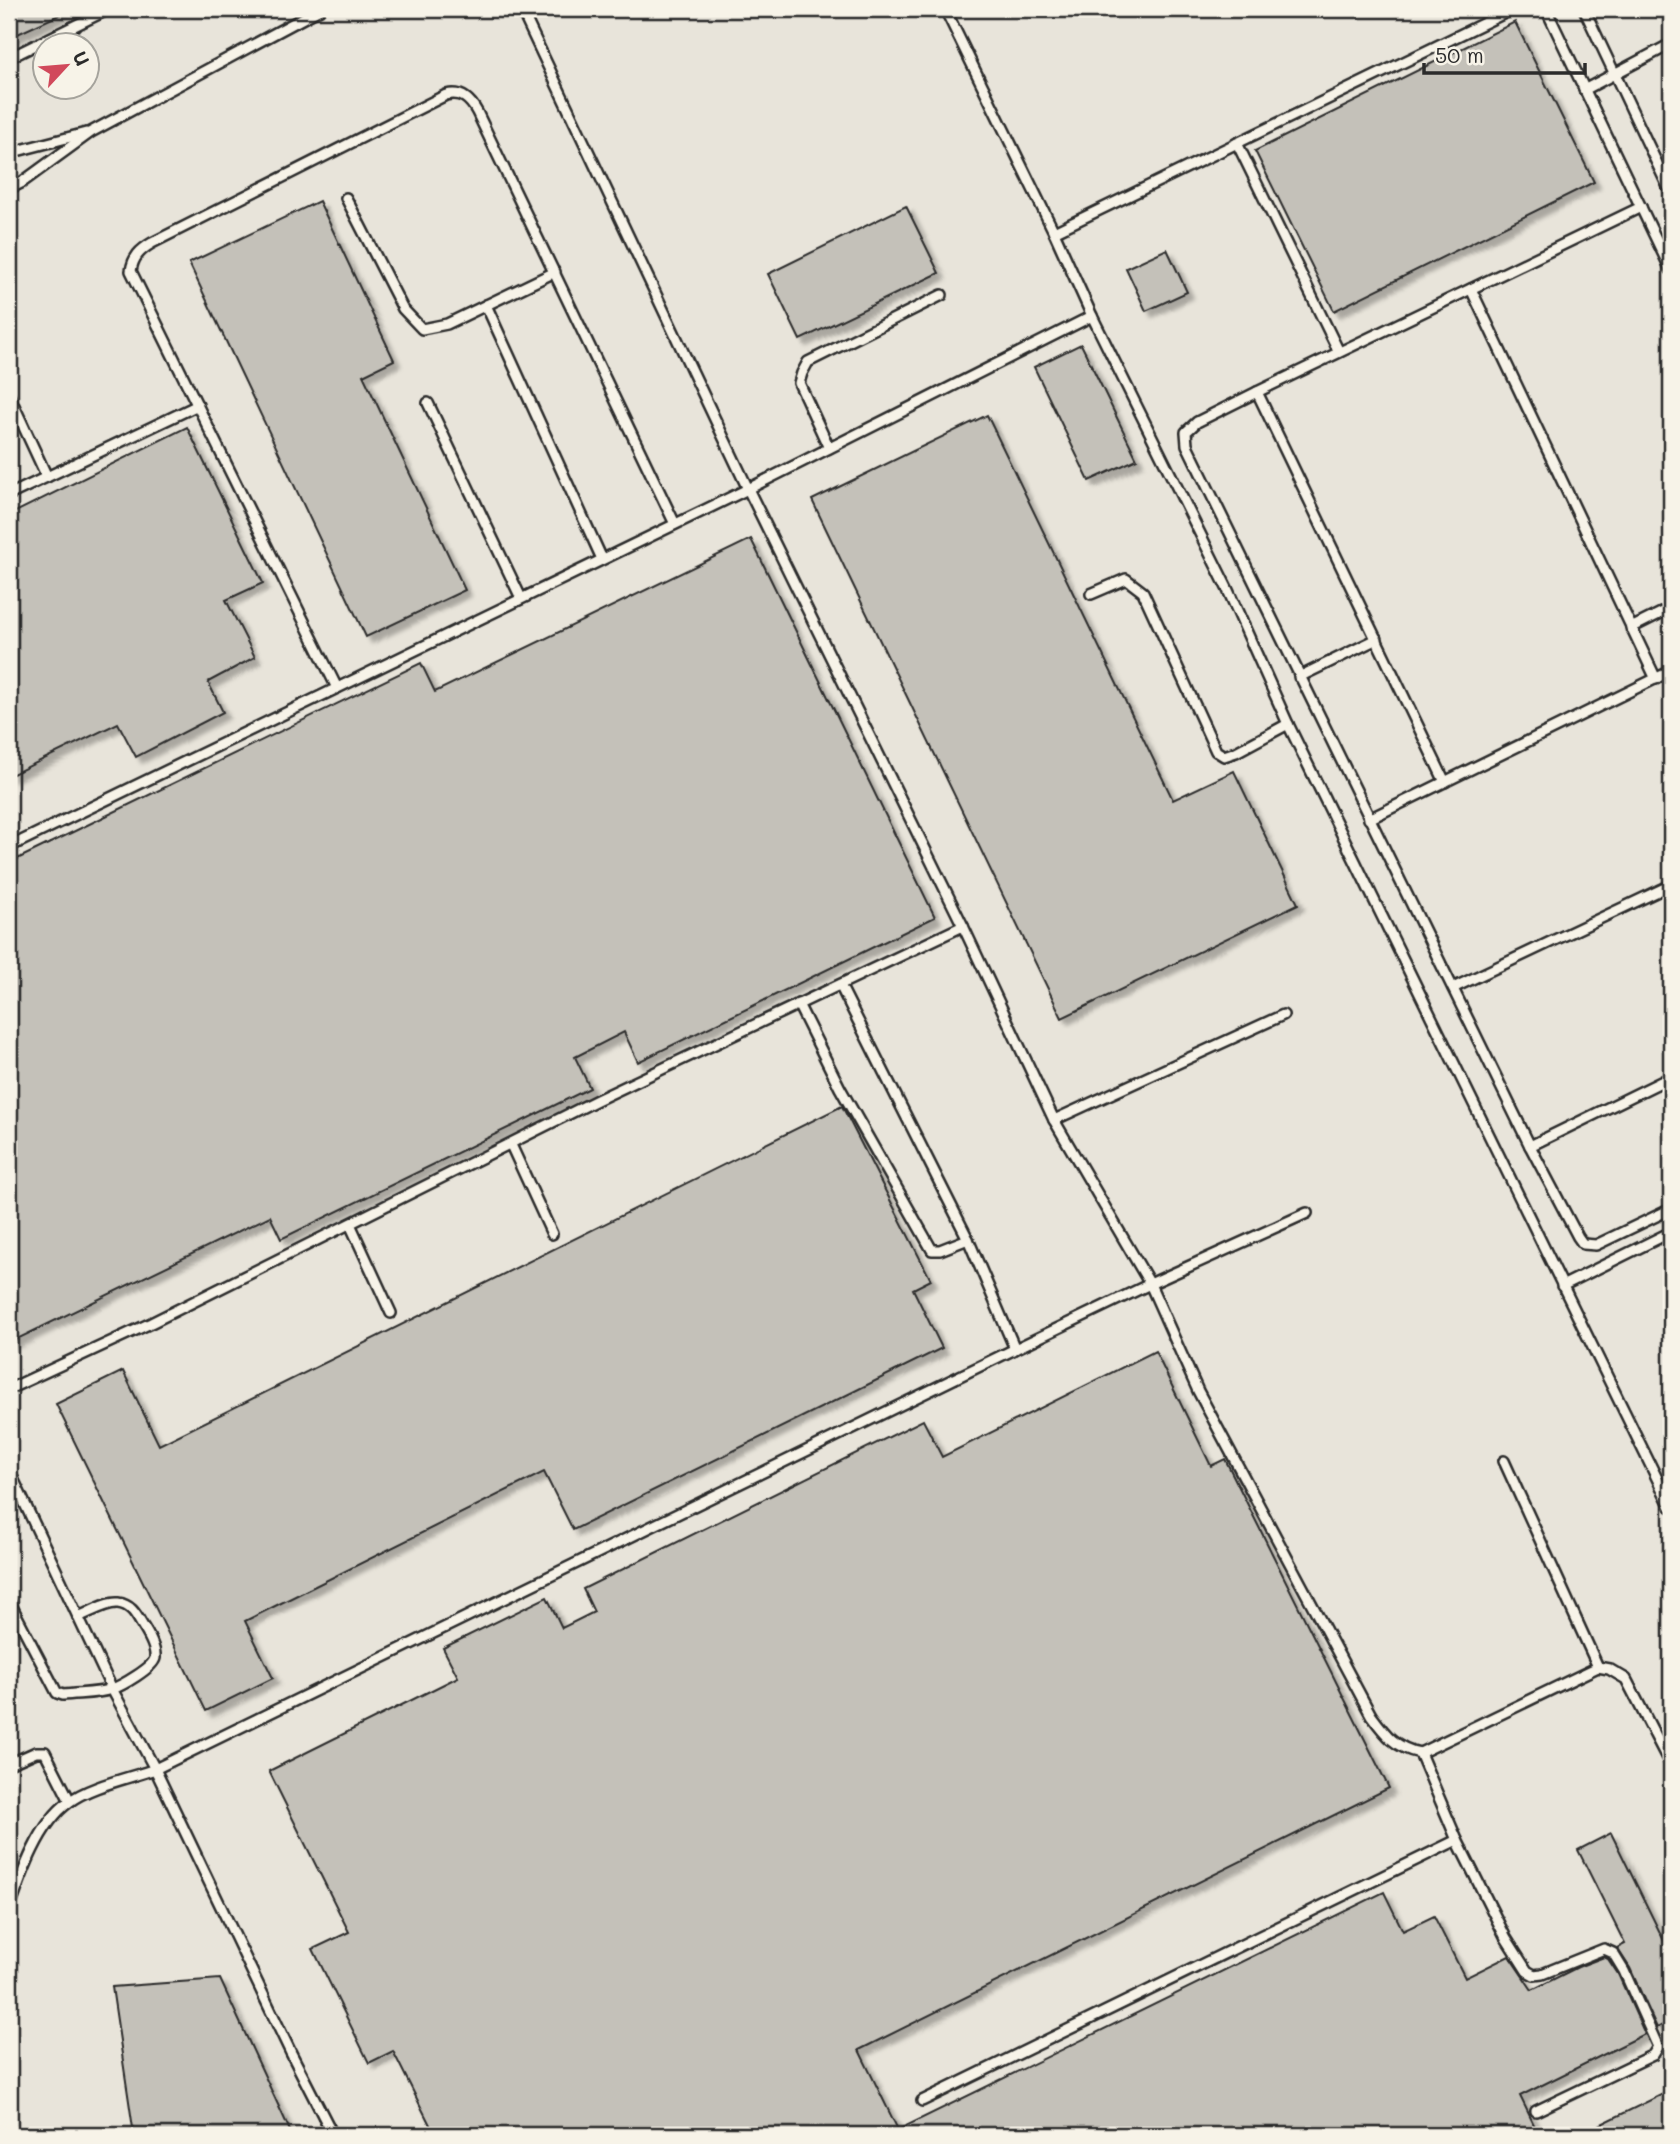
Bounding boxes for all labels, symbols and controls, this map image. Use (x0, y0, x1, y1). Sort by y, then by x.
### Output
north arrow (32, 32, 102, 102)
scale bar (1424, 32, 1586, 76)
text: 50 m (1435, 41, 1484, 68)
text: U (68, 47, 96, 70)

